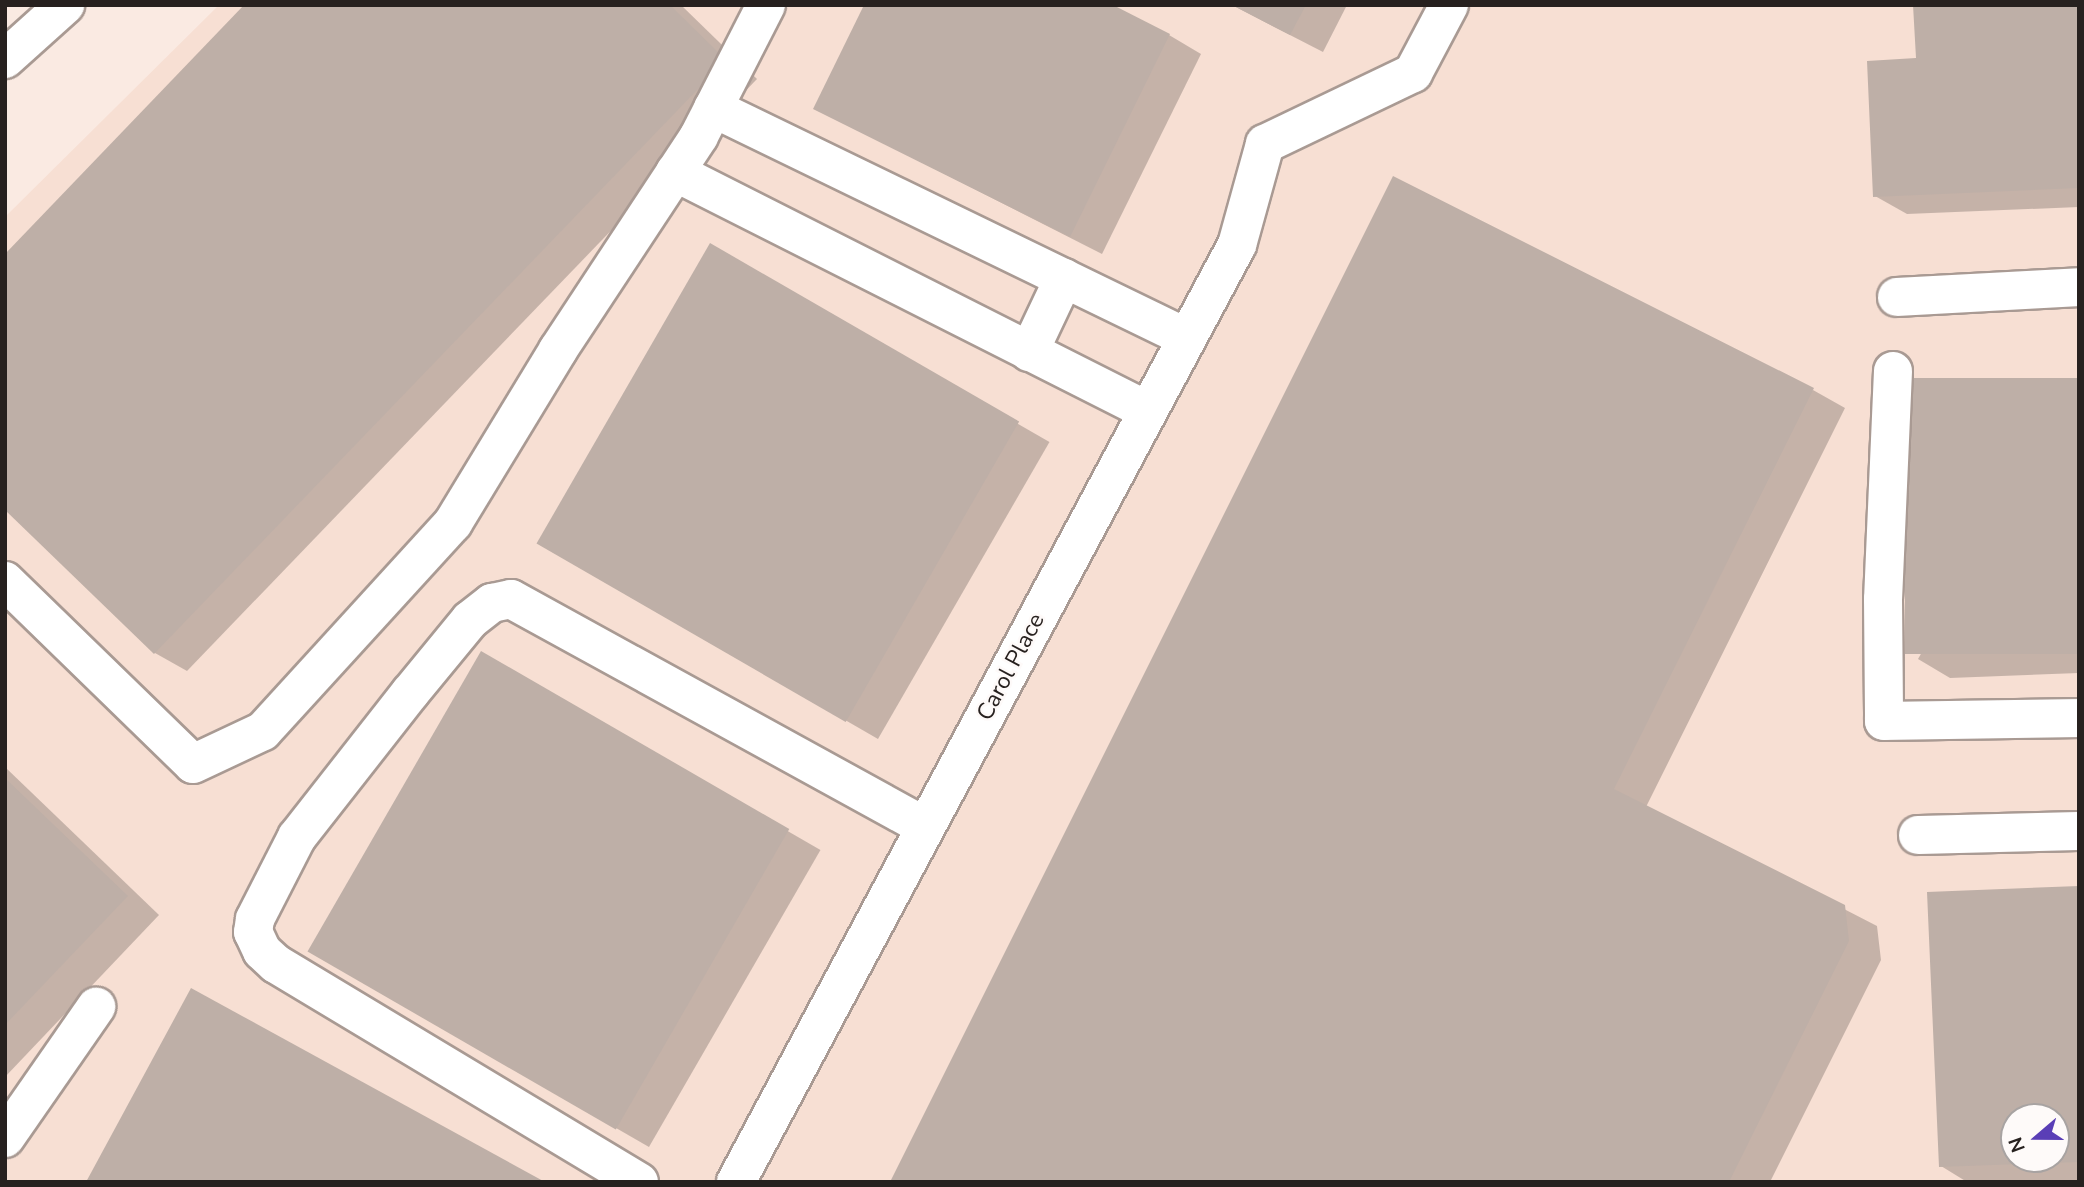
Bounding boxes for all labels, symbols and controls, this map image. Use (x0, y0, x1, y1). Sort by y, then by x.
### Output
street label: Carol Place (971, 609, 1051, 725)
north arrow (2000, 1103, 2070, 1173)
text: N (2002, 1133, 2032, 1156)

